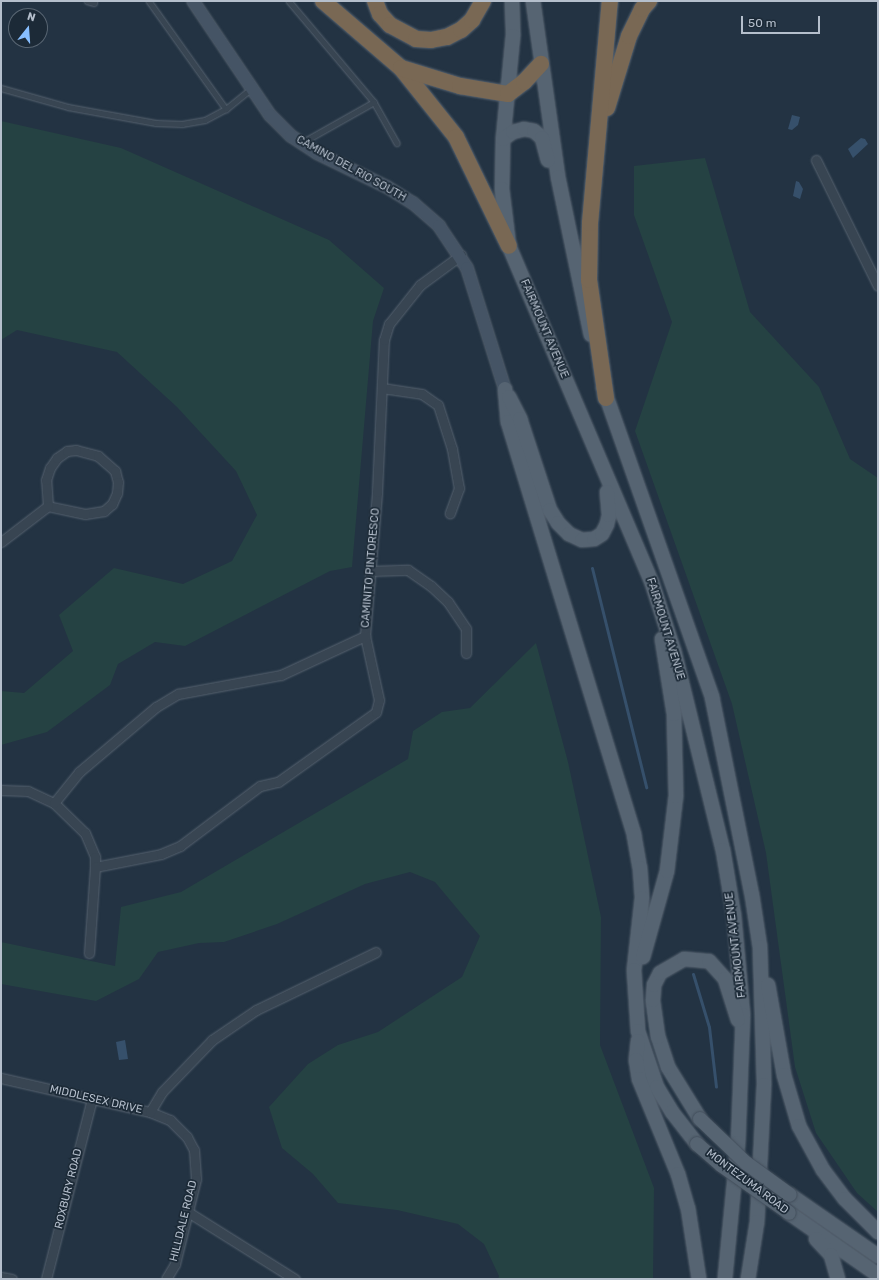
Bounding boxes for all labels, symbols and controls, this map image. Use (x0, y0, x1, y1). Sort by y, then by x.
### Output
north arrow (8, 8, 48, 48)
scale bar (743, 8, 822, 34)
text: N (26, 10, 37, 24)
text: 50 m (748, 16, 776, 30)
street label: CAMINO DEL RIO SOUTH (294, 133, 408, 205)
street label: FAIRMOUNT AVENUE (517, 277, 571, 381)
street label: CAMINITO PINTORESCO (359, 508, 383, 628)
street label: FAIRMOUNT AVENUE (643, 576, 687, 682)
street label: FAIRMOUNT AVENUE (723, 891, 749, 999)
street label: MIDDLESEX DRIVE (48, 1083, 144, 1117)
street label: ROXBURY ROAD (53, 1147, 85, 1231)
street label: MONTEZUMA ROAD (703, 1147, 791, 1217)
street label: HILLDALE ROAD (168, 1179, 200, 1263)

